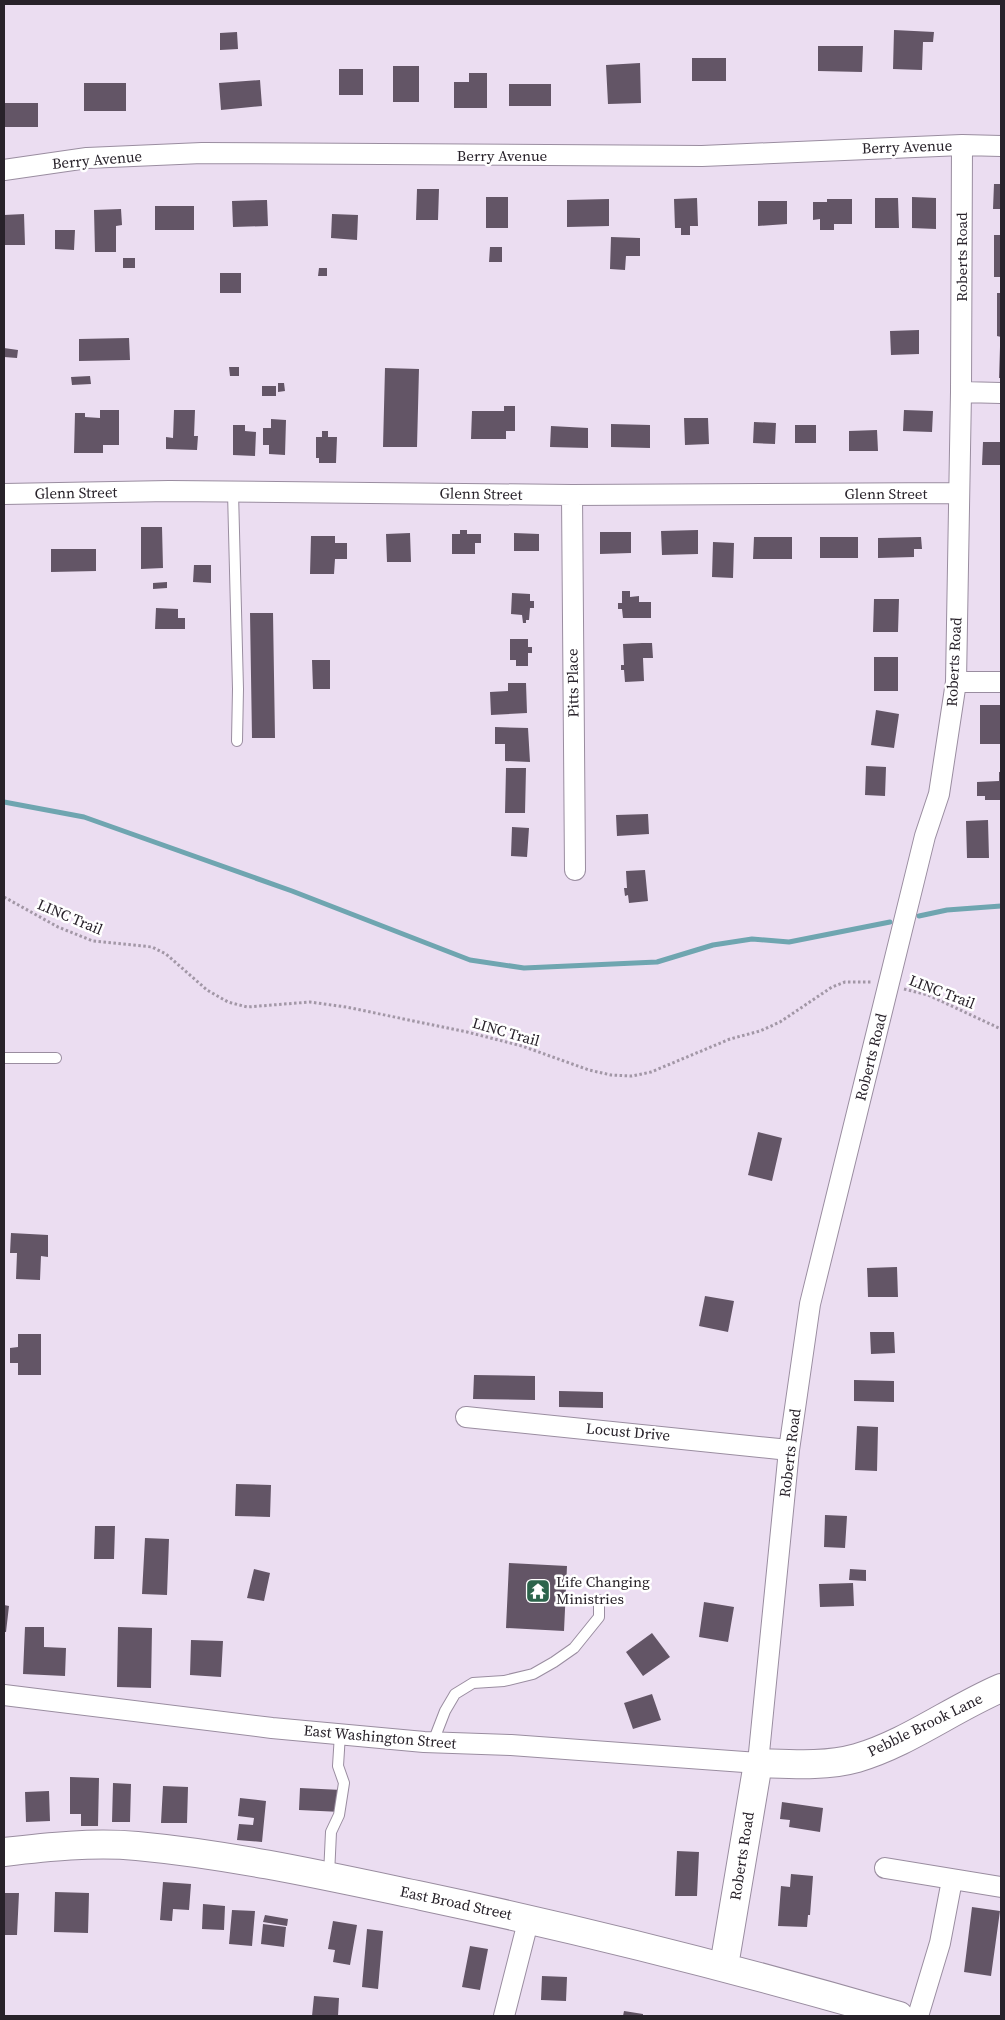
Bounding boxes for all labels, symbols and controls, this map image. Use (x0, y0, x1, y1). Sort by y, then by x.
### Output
street label: Berry Avenue (861, 134, 953, 159)
street label: Berry Avenue (51, 145, 143, 174)
street label: Berry Avenue (457, 145, 548, 166)
street label: Roberts Road (951, 212, 972, 302)
street label: Glenn Street (34, 481, 118, 504)
street label: Glenn Street (439, 482, 523, 505)
street label: Glenn Street (845, 483, 928, 504)
street label: Roberts Road (941, 616, 966, 707)
street label: Pitts Place (561, 648, 584, 718)
street label: LINC Trail (34, 893, 107, 940)
street label: LINC Trail (906, 969, 979, 1014)
street label: Roberts Road (849, 1010, 892, 1103)
street label: LINC Trail (470, 1012, 543, 1051)
street label: Roberts Road (774, 1407, 805, 1499)
street label: Locust Drive (585, 1417, 671, 1446)
place label: Life Changing Ministries (556, 1571, 650, 1609)
temple icon: Life Changing Ministries (525, 1578, 551, 1604)
street label: Pebble Brook Lane (864, 1687, 986, 1762)
street label: East Washington Street (303, 1719, 457, 1754)
street label: Roberts Road (724, 1810, 759, 1902)
street label: East Broad Street (398, 1880, 514, 1925)

